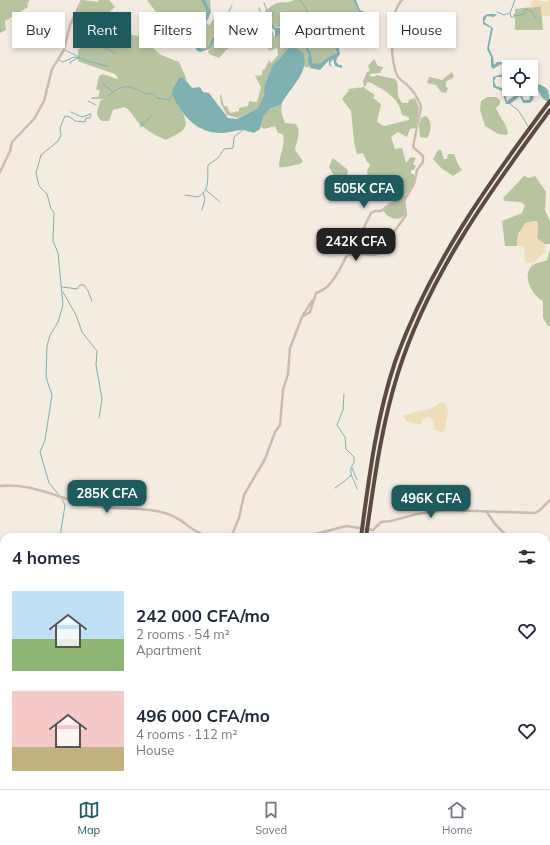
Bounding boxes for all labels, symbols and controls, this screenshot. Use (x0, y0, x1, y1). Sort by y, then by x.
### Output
chip: Buy (12, 12, 65, 48)
chip: Rent (73, 12, 131, 48)
chip: Filters (139, 12, 206, 48)
chip: New (214, 12, 272, 48)
chip: Apartment (280, 12, 379, 48)
chip: House (387, 12, 456, 48)
map controls (502, 60, 538, 96)
button: locate (502, 60, 538, 96)
pin: 505K CFA (323, 175, 405, 209)
text: 505K CFA (334, 180, 395, 196)
pin: 242K CFA (315, 228, 397, 262)
text: 242K CFA (326, 233, 387, 249)
pin: 285K CFA (66, 480, 148, 514)
text: 285K CFA (77, 485, 138, 501)
pin: 496K CFA (390, 485, 472, 519)
text: 496K CFA (401, 490, 462, 506)
icon: filters (516, 546, 538, 568)
text: 4 homes (12, 547, 80, 568)
text: 242 000 CFA/mo (136, 605, 270, 626)
icon: home (44, 607, 92, 655)
icon: heart (516, 620, 538, 642)
text: 2 rooms · 54 m² (136, 626, 230, 642)
text: Apartment (136, 642, 201, 658)
text: 496 000 CFA/mo (136, 705, 270, 726)
icon: home (44, 707, 92, 755)
icon: heart (516, 720, 538, 742)
text: 4 rooms · 112 m² (136, 726, 237, 742)
text: House (136, 742, 174, 758)
tab: Map (78, 799, 100, 837)
tab: Saved (255, 799, 287, 837)
tab: Home (442, 799, 472, 837)

